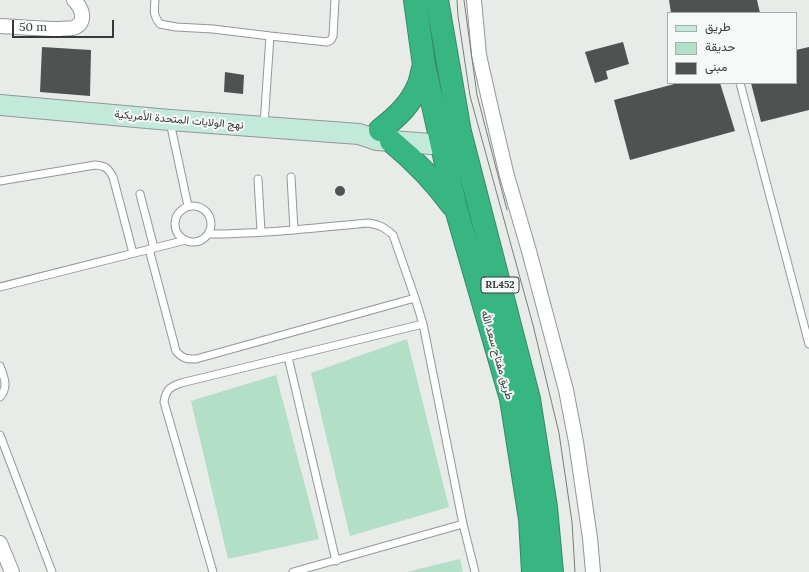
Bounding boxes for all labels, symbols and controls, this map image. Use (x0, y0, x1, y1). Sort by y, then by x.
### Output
scale bar (14, 12, 116, 38)
legend (667, 12, 797, 84)
text: 50 m (19, 19, 47, 34)
text: طريق (705, 19, 730, 34)
text: حديقة (705, 39, 735, 54)
text: مبنى (705, 59, 727, 74)
street label: نهج الولايات المتحدة الأمريكية (114, 108, 244, 132)
road number: RL452 (481, 277, 519, 293)
street label: طريق مفتاح سعد الله (478, 309, 516, 401)

